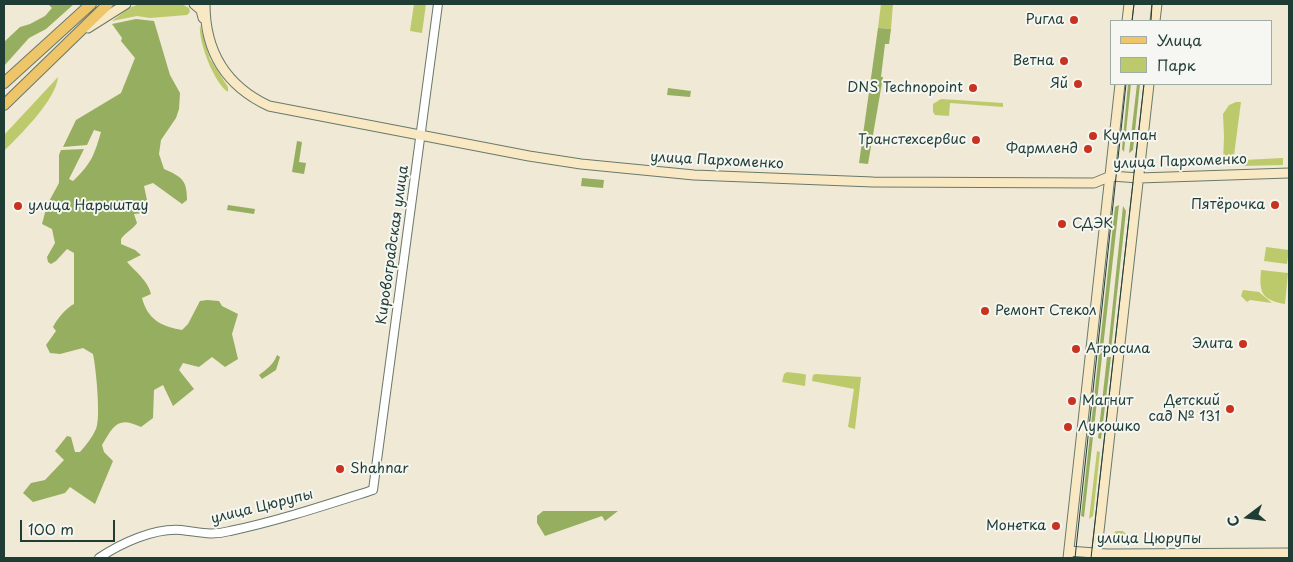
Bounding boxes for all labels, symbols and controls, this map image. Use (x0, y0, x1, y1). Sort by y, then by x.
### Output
place label: Ригла (1026, 12, 1064, 28)
marker: Ригла (1068, 14, 1080, 26)
legend (1110, 20, 1273, 85)
text: Улица (1157, 28, 1202, 51)
place label: Ветна (1013, 53, 1054, 69)
text: Парк (1157, 53, 1196, 76)
marker: Ветна (1058, 55, 1070, 67)
place label: Яй (1050, 76, 1068, 92)
marker: Яй (1072, 78, 1084, 90)
place label: DNS Technopoint (847, 80, 963, 96)
marker: DNS Technopoint (967, 82, 979, 94)
place label: Кумпан (1103, 128, 1157, 144)
marker: Кумпан (1087, 130, 1099, 142)
place label: Транстехсервис (858, 132, 966, 148)
marker: Транстехсервис (970, 134, 982, 146)
place label: Фармленд (1006, 141, 1078, 157)
marker: Фармленд (1082, 143, 1094, 155)
street label: улица Пархоменко (650, 149, 784, 173)
street label: улица Пархоменко (1113, 151, 1247, 173)
street label: Кировоградская улица (374, 164, 412, 326)
place label: Пятёрочка (1191, 197, 1265, 213)
place label: улица Нарыштау (28, 198, 149, 214)
marker: Пятёрочка (1269, 199, 1281, 211)
marker: улица Нарыштау (12, 200, 24, 212)
place label: СДЭК (1072, 216, 1113, 232)
marker: СДЭК (1056, 218, 1068, 230)
place label: Ремонт Стекол (995, 303, 1097, 319)
marker: Ремонт Стекол (979, 305, 991, 317)
place label: Элита (1192, 336, 1233, 352)
marker: Элита (1237, 338, 1249, 350)
place label: Агросила (1086, 341, 1150, 357)
marker: Агросила (1070, 343, 1082, 355)
place label: Магнит (1082, 393, 1133, 409)
place label: Детский сад № 131 (1149, 393, 1220, 426)
marker: Магнит (1066, 395, 1078, 407)
marker: Детский сад № 131 (1224, 403, 1236, 415)
place label: Лукошко (1078, 419, 1140, 435)
marker: Лукошко (1062, 421, 1074, 433)
place label: Shahnar (350, 461, 409, 477)
marker: Shahnar (334, 463, 346, 475)
street label: улица Цюрупы (209, 486, 315, 528)
north arrow (1223, 492, 1273, 542)
scale bar (22, 510, 118, 542)
text: С (1222, 513, 1245, 529)
text: 100 m (28, 517, 74, 540)
place label: Монетка (986, 518, 1046, 534)
marker: Монетка (1050, 520, 1062, 532)
street label: улица Цюрупы (1097, 531, 1201, 547)

